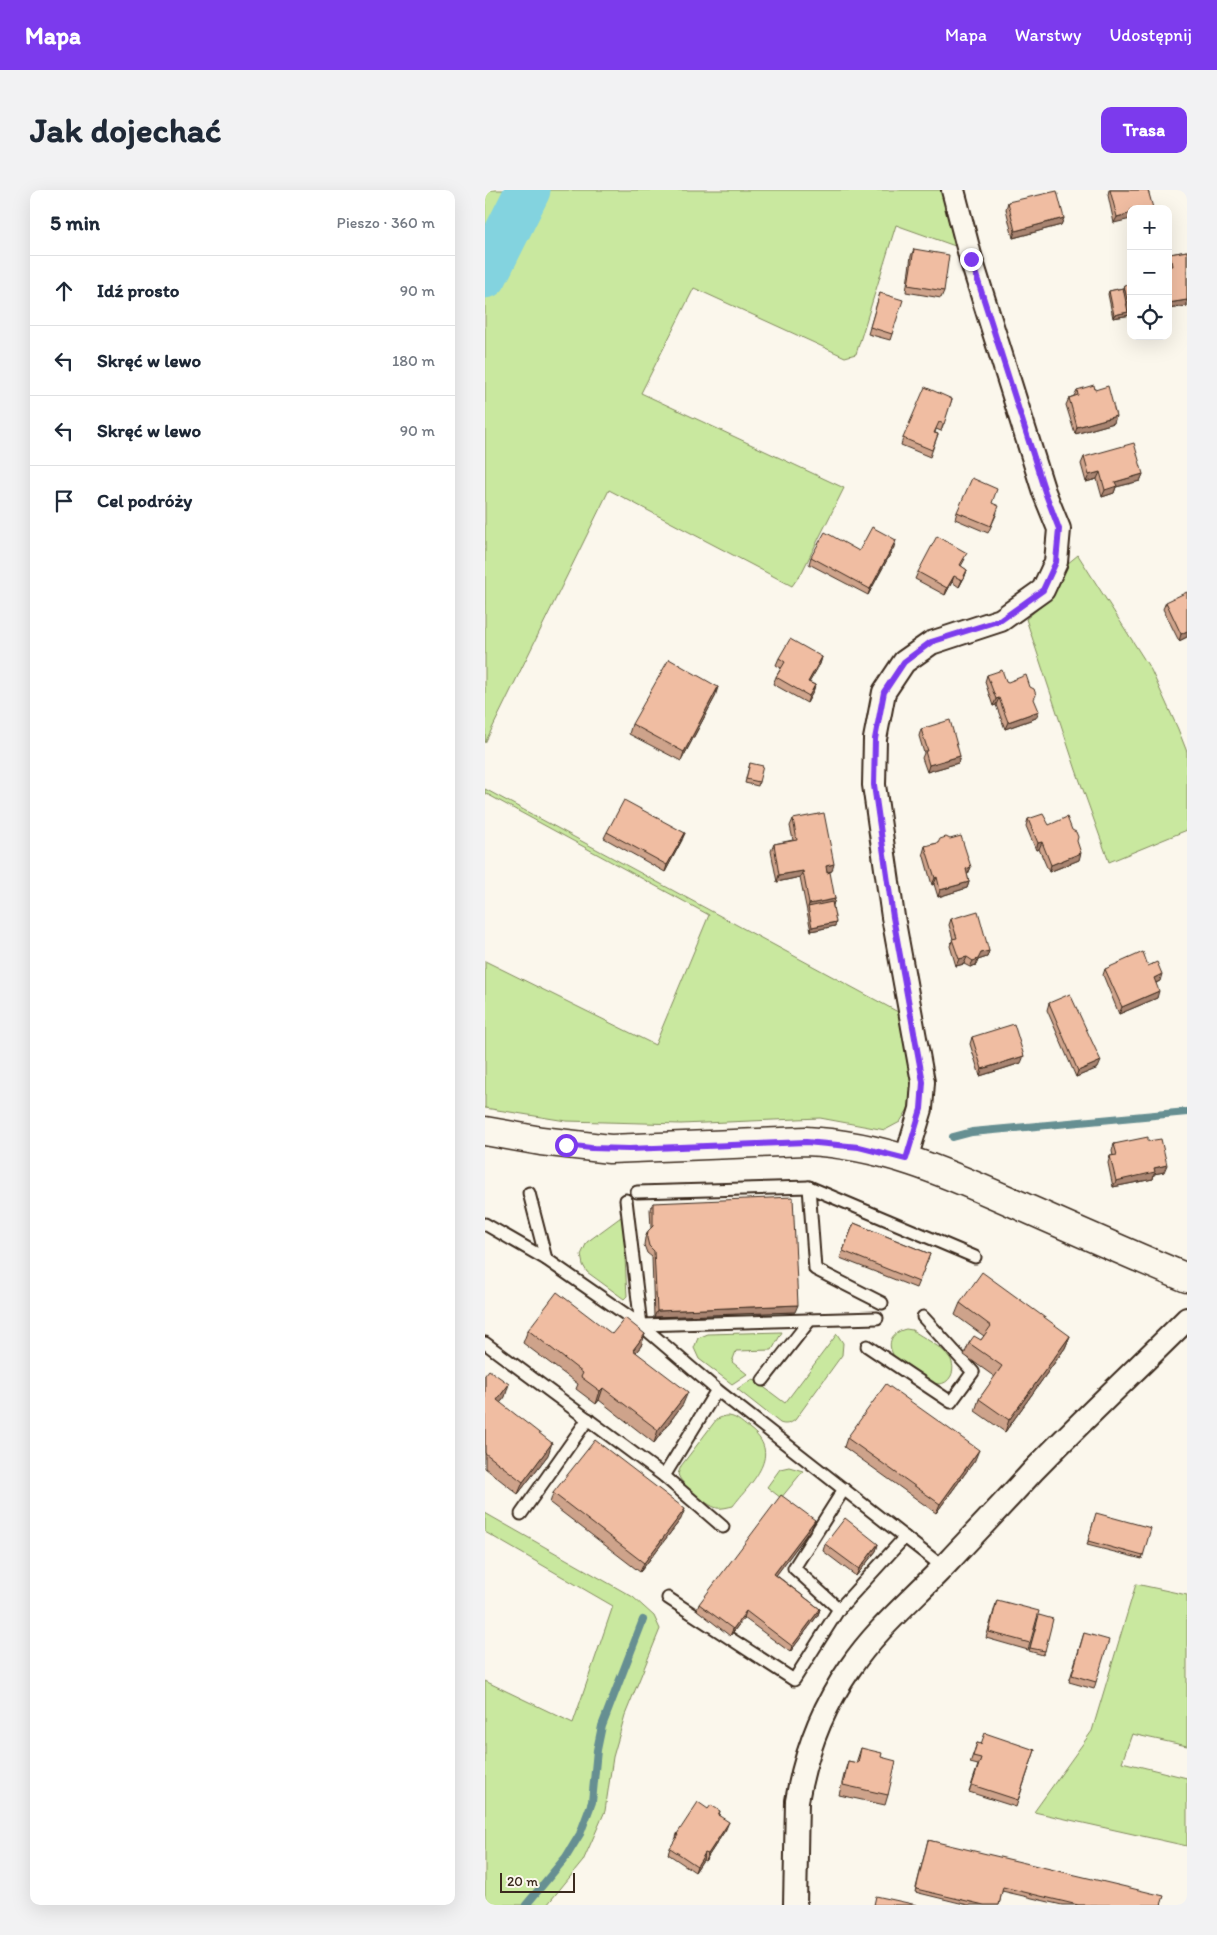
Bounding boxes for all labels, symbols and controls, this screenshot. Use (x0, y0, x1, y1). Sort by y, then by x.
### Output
text: Mapa (25, 21, 81, 50)
text: Mapa (945, 24, 987, 46)
text: Warstwy (1015, 24, 1082, 46)
text: Udostępnij (1110, 24, 1192, 46)
button: Trasa (1101, 107, 1187, 153)
text: Jak dojechać (30, 109, 222, 151)
map controls (1127, 205, 1172, 340)
button: + (1127, 205, 1172, 250)
text: 5 min (50, 210, 100, 235)
text: Pieszo · 360 m (337, 213, 435, 232)
route end (960, 248, 983, 271)
button: − (1127, 250, 1172, 295)
icon: ahead (50, 277, 78, 305)
text: Idź prosto (97, 279, 180, 302)
text: 90 m (400, 281, 435, 300)
button: locate (1127, 295, 1172, 340)
icon: left (50, 347, 78, 375)
text: Skręć w lewo (97, 349, 201, 372)
text: 180 m (392, 351, 435, 370)
icon: left (50, 417, 78, 445)
text: Skręć w lewo (97, 419, 201, 442)
text: 90 m (400, 421, 435, 440)
icon: arrive (50, 487, 78, 515)
text: Cel podróży (97, 489, 192, 512)
route start (555, 1134, 578, 1157)
scale bar (500, 1870, 575, 1893)
text: 20 m (507, 1873, 538, 1890)

